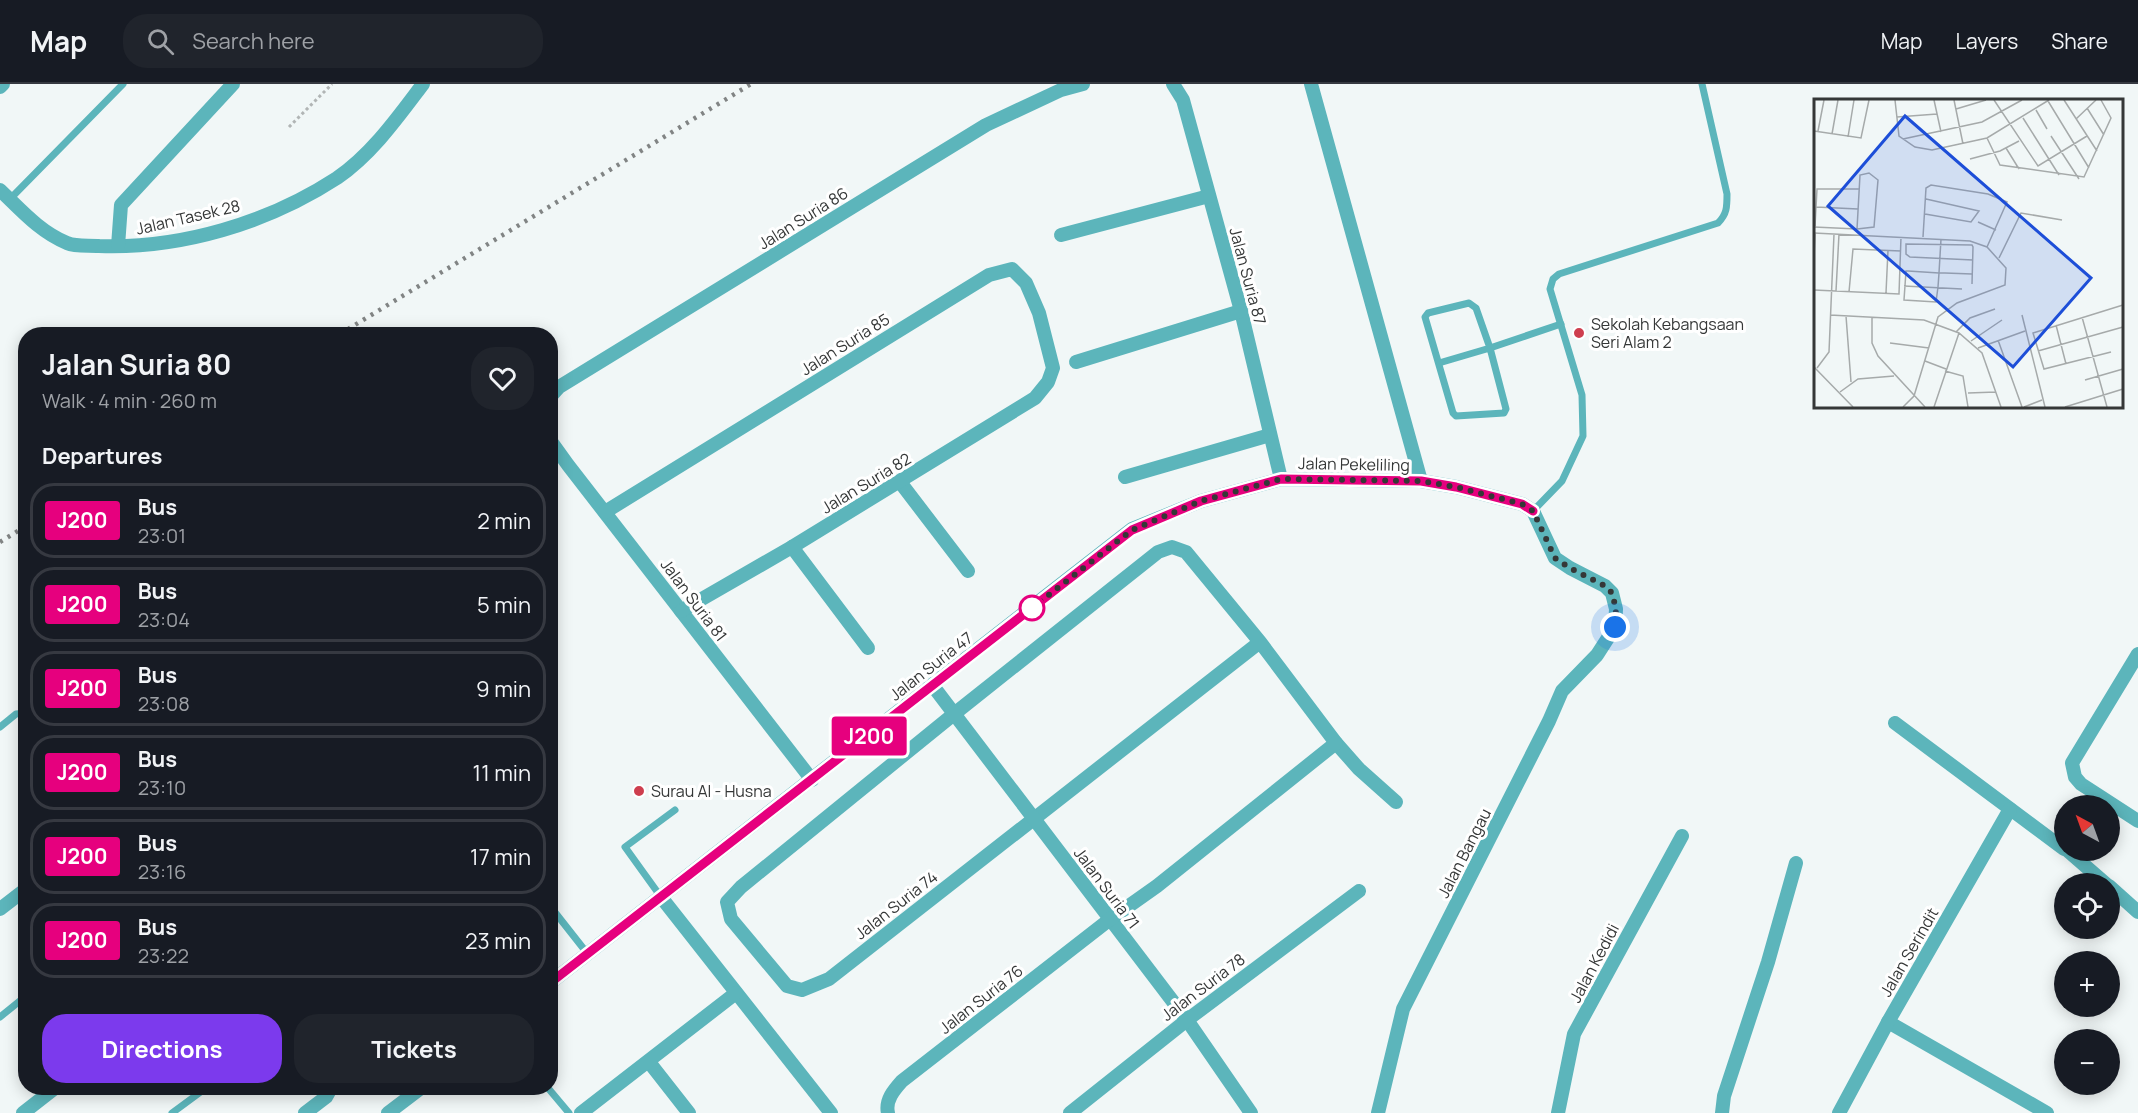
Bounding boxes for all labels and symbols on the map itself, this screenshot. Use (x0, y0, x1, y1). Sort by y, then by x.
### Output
inset map (1814, 99, 2123, 408)
street label: Jalan Suria 86 (754, 182, 852, 254)
street label: Jalan Tasek 28 (134, 194, 242, 240)
street label: Jalan Suria 87 (1224, 225, 1272, 327)
street label: Jalan Suria 85 (796, 308, 894, 380)
place label: Sekolah Kebangsaan Seri Alam 2 (1591, 313, 1744, 353)
marker: Sekolah Kebangsaan Seri Alam 2 (1572, 326, 1586, 340)
street label: Jalan Suria 82 (817, 448, 915, 518)
street label: Jalan Pekeliling (1298, 452, 1410, 476)
street label: Jalan Suria 81 (656, 554, 732, 646)
unlabelled marker (1019, 595, 1045, 621)
your location (1600, 612, 1630, 642)
street label: Jalan Suria 47 (885, 627, 977, 705)
line badge: J200 (827, 716, 911, 756)
place label: Surau Al - Husna (651, 780, 772, 802)
marker: Surau Al - Husna (632, 784, 646, 798)
north arrow (2054, 795, 2120, 861)
street label: Jalan Bangau (1432, 804, 1496, 902)
street label: Jalan Suria 71 (1069, 843, 1145, 933)
street label: Jalan Suria 74 (850, 866, 942, 944)
street label: Jalan Serindit (1875, 903, 1943, 1001)
street label: Jalan Kedidi (1564, 920, 1624, 1006)
street label: Jalan Suria 78 (1156, 948, 1250, 1026)
street label: Jalan Suria 76 (935, 959, 1027, 1039)

